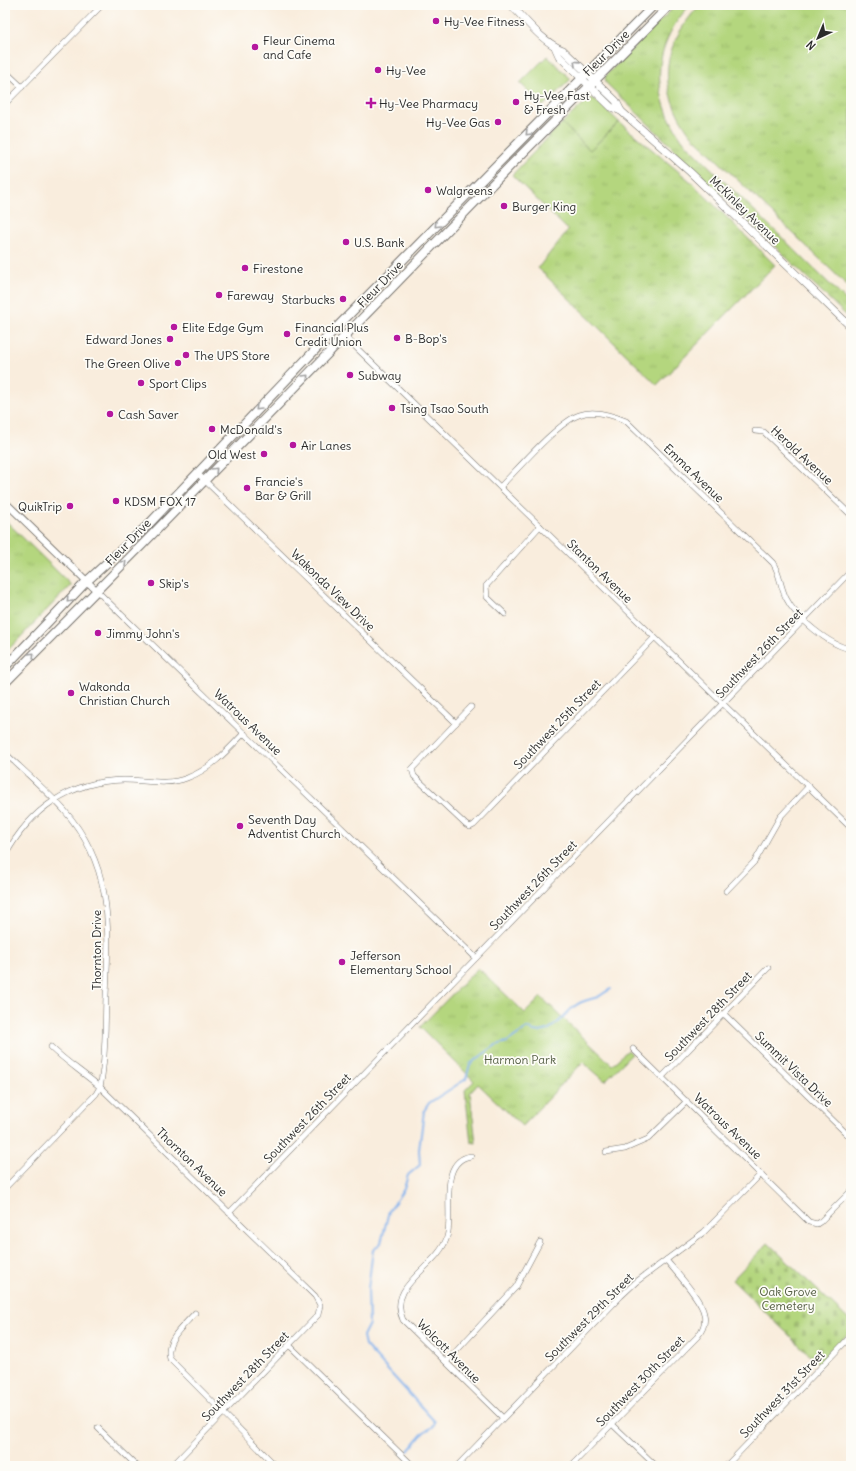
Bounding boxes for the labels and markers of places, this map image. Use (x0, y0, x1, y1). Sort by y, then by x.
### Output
place label: Hy-Vee Fitness (444, 14, 525, 29)
marker: Hy-Vee Fitness (431, 16, 441, 26)
place label: Fleur Cinema and Cafe (263, 33, 335, 62)
marker: Fleur Cinema and Cafe (250, 42, 260, 52)
place label: Hy-Vee (386, 63, 426, 78)
marker: Hy-Vee (373, 65, 383, 75)
place label: Hy-Vee Fast & Fresh (524, 88, 590, 117)
place label: Hy-Vee Pharmacy (379, 96, 478, 111)
marker: Hy-Vee Fast & Fresh (511, 97, 521, 107)
marker: Hy-Vee Pharmacy (366, 98, 376, 108)
place label: Hy-Vee Gas (426, 115, 490, 130)
marker: Hy-Vee Gas (493, 117, 503, 127)
place label: Walgreens (436, 183, 493, 198)
marker: Walgreens (423, 185, 433, 195)
place label: Burger King (512, 199, 576, 214)
marker: Burger King (499, 201, 509, 211)
place label: U.S. Bank (354, 235, 404, 250)
marker: U.S. Bank (341, 237, 351, 247)
place label: Firestone (253, 261, 303, 276)
marker: Firestone (240, 263, 250, 273)
place label: Fareway (227, 288, 274, 303)
marker: Fareway (214, 290, 224, 300)
place label: Starbucks (281, 292, 335, 307)
marker: Starbucks (338, 294, 348, 304)
place label: Elite Edge Gym (182, 320, 264, 335)
place label: Financial Plus Credit Union (295, 320, 369, 349)
marker: Elite Edge Gym (169, 322, 179, 332)
marker: Financial Plus Credit Union (282, 329, 292, 339)
place label: B-Bop's (405, 331, 447, 346)
place label: Edward Jones (85, 332, 162, 347)
marker: B-Bop's (392, 333, 402, 343)
marker: Edward Jones (165, 334, 175, 344)
place label: The UPS Store (194, 348, 270, 363)
marker: The UPS Store (181, 350, 191, 360)
place label: The Green Olive (85, 356, 170, 371)
marker: The Green Olive (173, 358, 183, 368)
place label: Subway (358, 368, 401, 383)
marker: Subway (345, 370, 355, 380)
place label: Sport Clips (149, 376, 207, 391)
marker: Sport Clips (136, 378, 146, 388)
place label: Tsing Tsao South (400, 401, 489, 416)
marker: Tsing Tsao South (387, 403, 397, 413)
place label: Cash Saver (118, 407, 179, 422)
marker: Cash Saver (105, 409, 115, 419)
place label: McDonald's (220, 422, 282, 437)
marker: McDonald's (207, 424, 217, 434)
place label: Air Lanes (301, 438, 351, 453)
marker: Air Lanes (288, 440, 298, 450)
place label: Old West (208, 447, 256, 462)
marker: Old West (259, 449, 269, 459)
place label: Francie's Bar & Grill (255, 474, 311, 503)
marker: Francie's Bar & Grill (242, 483, 252, 493)
place label: KDSM FOX 17 (124, 494, 196, 509)
marker: KDSM FOX 17 (111, 496, 121, 506)
place label: QuikTrip (18, 499, 62, 514)
marker: QuikTrip (65, 501, 75, 511)
place label: Skip's (159, 576, 189, 591)
marker: Skip's (146, 578, 156, 588)
place label: Jimmy John's (106, 626, 180, 641)
marker: Jimmy John's (93, 628, 103, 638)
place label: Wakonda Christian Church (79, 679, 170, 708)
marker: Wakonda Christian Church (66, 688, 76, 698)
place label: Seventh Day Adventist Church (248, 812, 341, 841)
marker: Seventh Day Adventist Church (235, 821, 245, 831)
place label: Jefferson Elementary School (350, 948, 451, 977)
marker: Jefferson Elementary School (337, 957, 347, 967)

